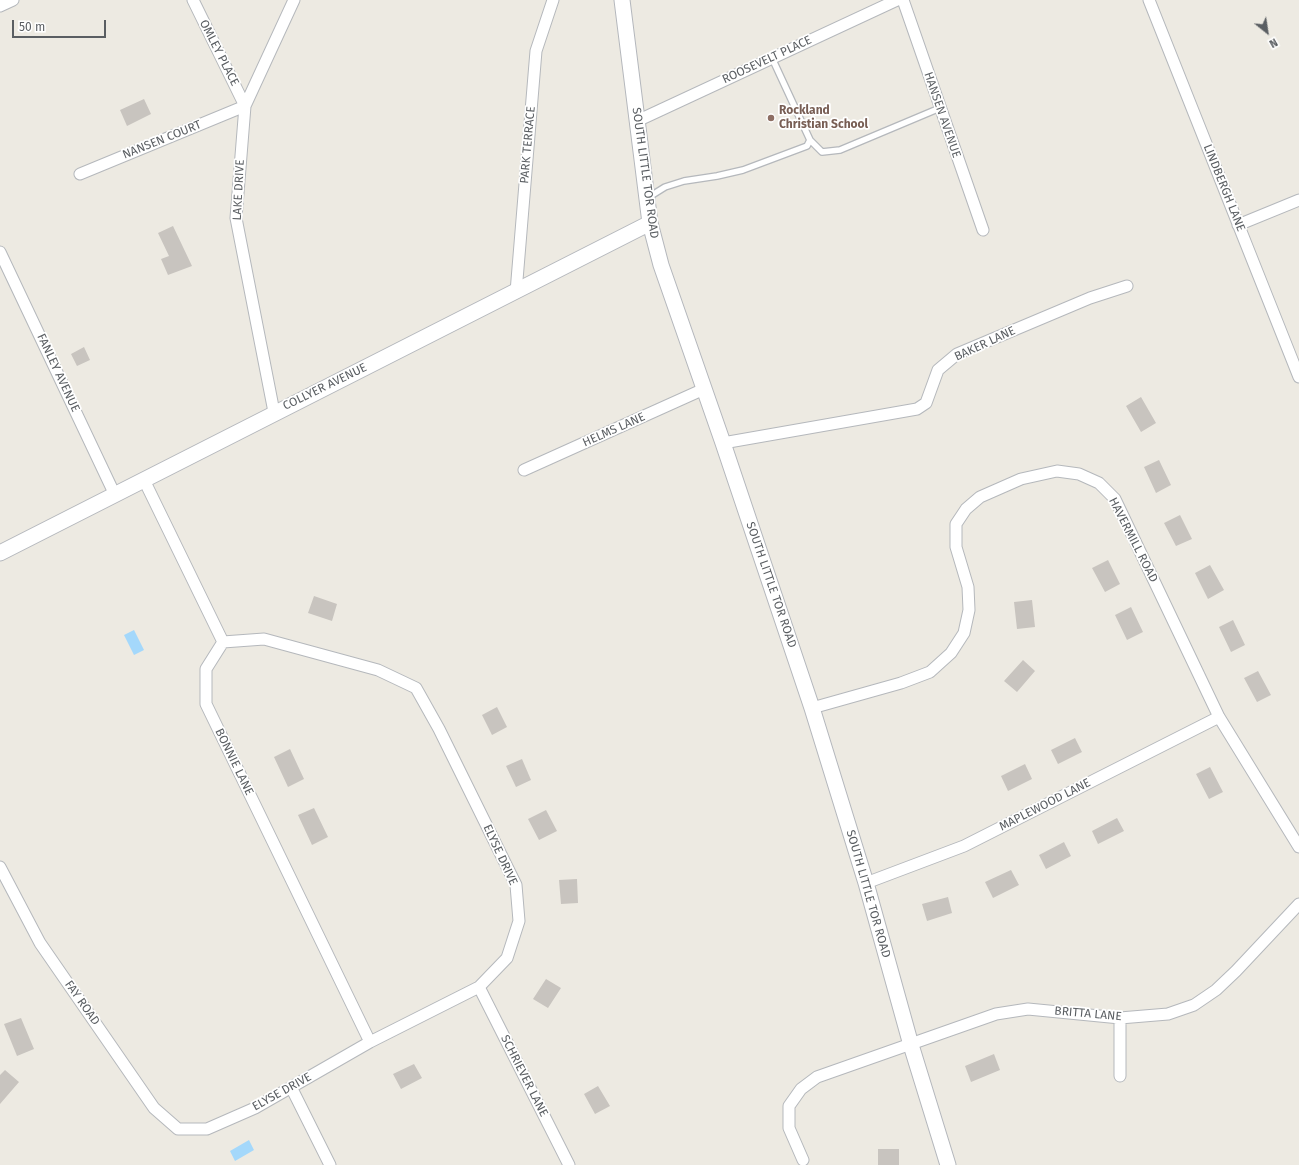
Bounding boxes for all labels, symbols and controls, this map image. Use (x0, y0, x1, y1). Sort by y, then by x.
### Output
scale bar (14, 12, 108, 38)
north arrow (1247, 12, 1287, 52)
street label: OMLEY PLACE (196, 17, 242, 89)
text: 50 m (19, 20, 45, 34)
street label: ROOSEVELT PLACE (720, 33, 814, 87)
text: N (1267, 35, 1280, 50)
street label: HANSEN AVENUE (921, 70, 963, 160)
place label: Rockland Christian School (779, 104, 868, 132)
street label: PARK TERRACE (517, 106, 539, 184)
street label: SOUTH LITTLE TOR ROAD (629, 106, 661, 240)
marker: Rockland Christian School (766, 113, 776, 123)
street label: NANSEN COURT (121, 118, 203, 162)
street label: LINDBERGH LANE (1200, 142, 1248, 234)
street label: LAKE DRIVE (230, 159, 248, 221)
street label: BAKER LANE (952, 324, 1018, 364)
street label: FANLEY AVENUE (34, 332, 82, 414)
street label: COLLYER AVENUE (281, 360, 369, 414)
street label: HELMS LANE (581, 410, 647, 450)
street label: HAVERMILL ROAD (1105, 495, 1161, 585)
street label: SOUTH LITTLE TOR ROAD (743, 520, 799, 650)
street label: BONNIE LANE (212, 726, 256, 798)
street label: MAPLEWOOD LANE (997, 776, 1093, 834)
street label: ELYSE DRIVE (480, 822, 520, 888)
street label: SOUTH LITTLE TOR ROAD (843, 828, 893, 960)
street label: FAY ROAD (61, 978, 103, 1028)
street label: BRITTA LANE (1054, 1004, 1122, 1024)
street label: SCHRIEVER LANE (497, 1033, 551, 1119)
street label: ELYSE DRIVE (250, 1070, 314, 1114)

